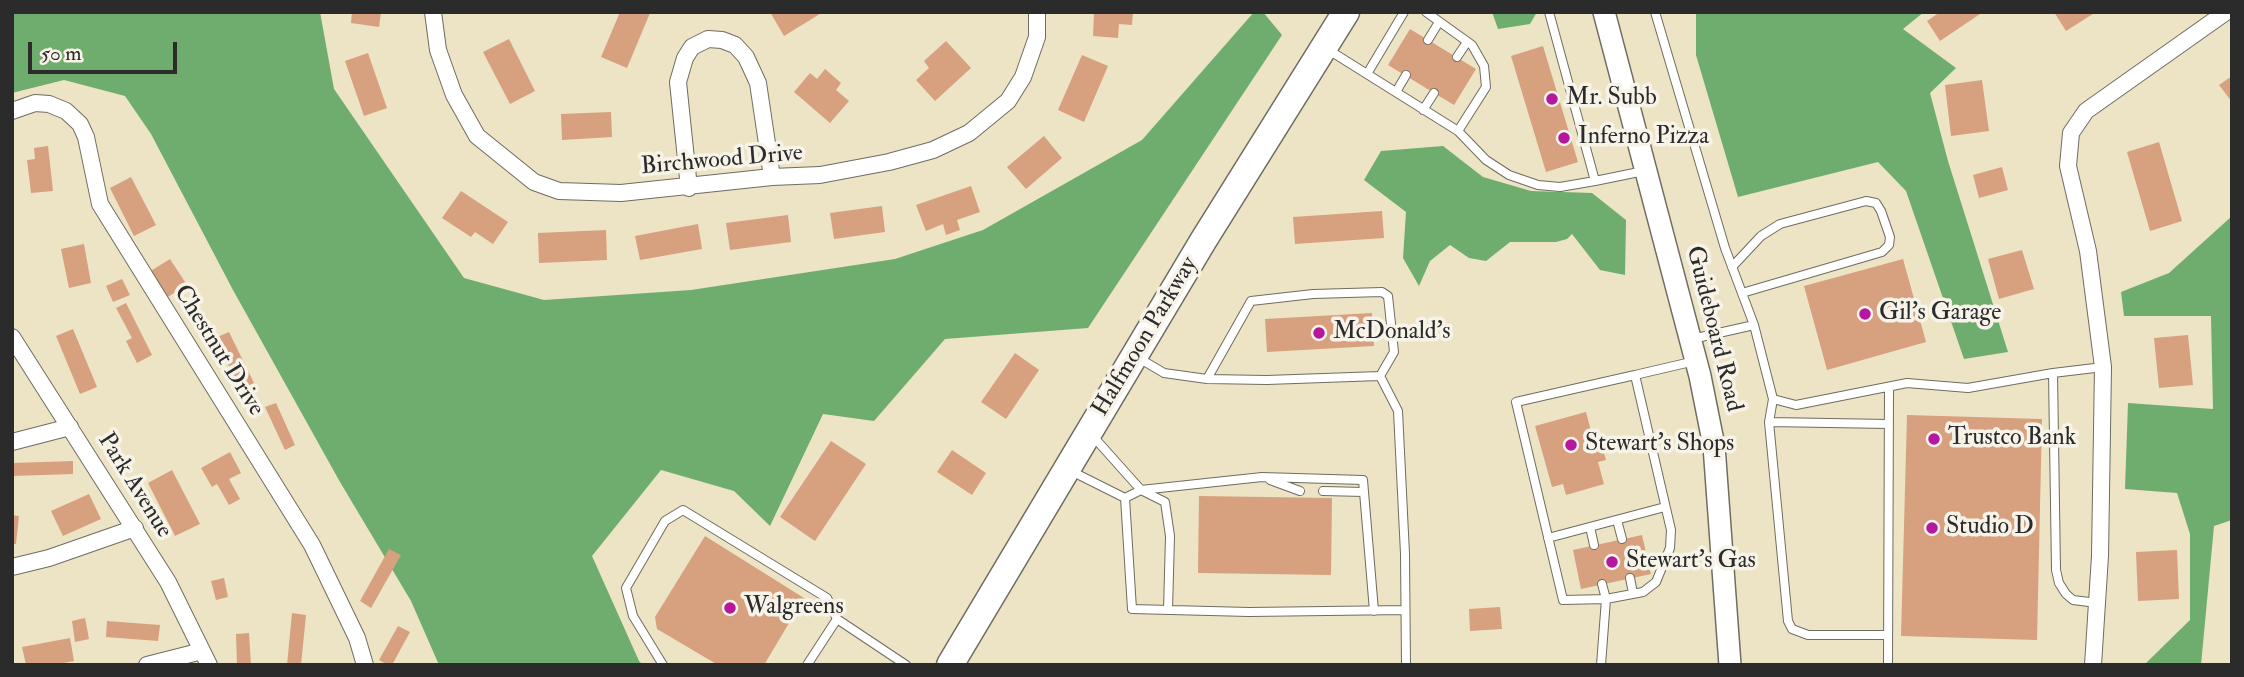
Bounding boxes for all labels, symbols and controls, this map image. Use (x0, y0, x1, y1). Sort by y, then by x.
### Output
scale bar (32, 28, 180, 72)
text: 50 m (41, 40, 82, 67)
place label: Mr. Subb (1566, 85, 1657, 113)
marker: Mr. Subb (1544, 91, 1560, 107)
place label: Inferno Pizza (1578, 124, 1709, 152)
marker: Inferno Pizza (1556, 130, 1572, 146)
street label: Birchwood Drive (640, 140, 804, 182)
street label: Guideboard Road (1678, 243, 1748, 415)
street label: Halfmoon Parkway (1087, 252, 1205, 422)
street label: Chestnut Drive (166, 280, 270, 422)
place label: Gil's Garage (1879, 300, 2001, 328)
marker: Gil's Garage (1857, 306, 1873, 322)
place label: McDonald's (1333, 319, 1451, 347)
marker: McDonald's (1311, 325, 1327, 341)
place label: Trustco Bank (1948, 425, 2076, 453)
street label: Park Avenue (90, 428, 178, 544)
place label: Stewart's Shops (1585, 431, 1734, 459)
marker: Trustco Bank (1926, 431, 1942, 447)
marker: Stewart's Shops (1563, 437, 1579, 453)
place label: Studio D (1946, 514, 2034, 542)
marker: Studio D (1924, 520, 1940, 536)
place label: Stewart's Gas (1626, 548, 1756, 576)
marker: Stewart's Gas (1604, 554, 1620, 570)
place label: Walgreens (744, 594, 844, 622)
marker: Walgreens (722, 600, 738, 616)

